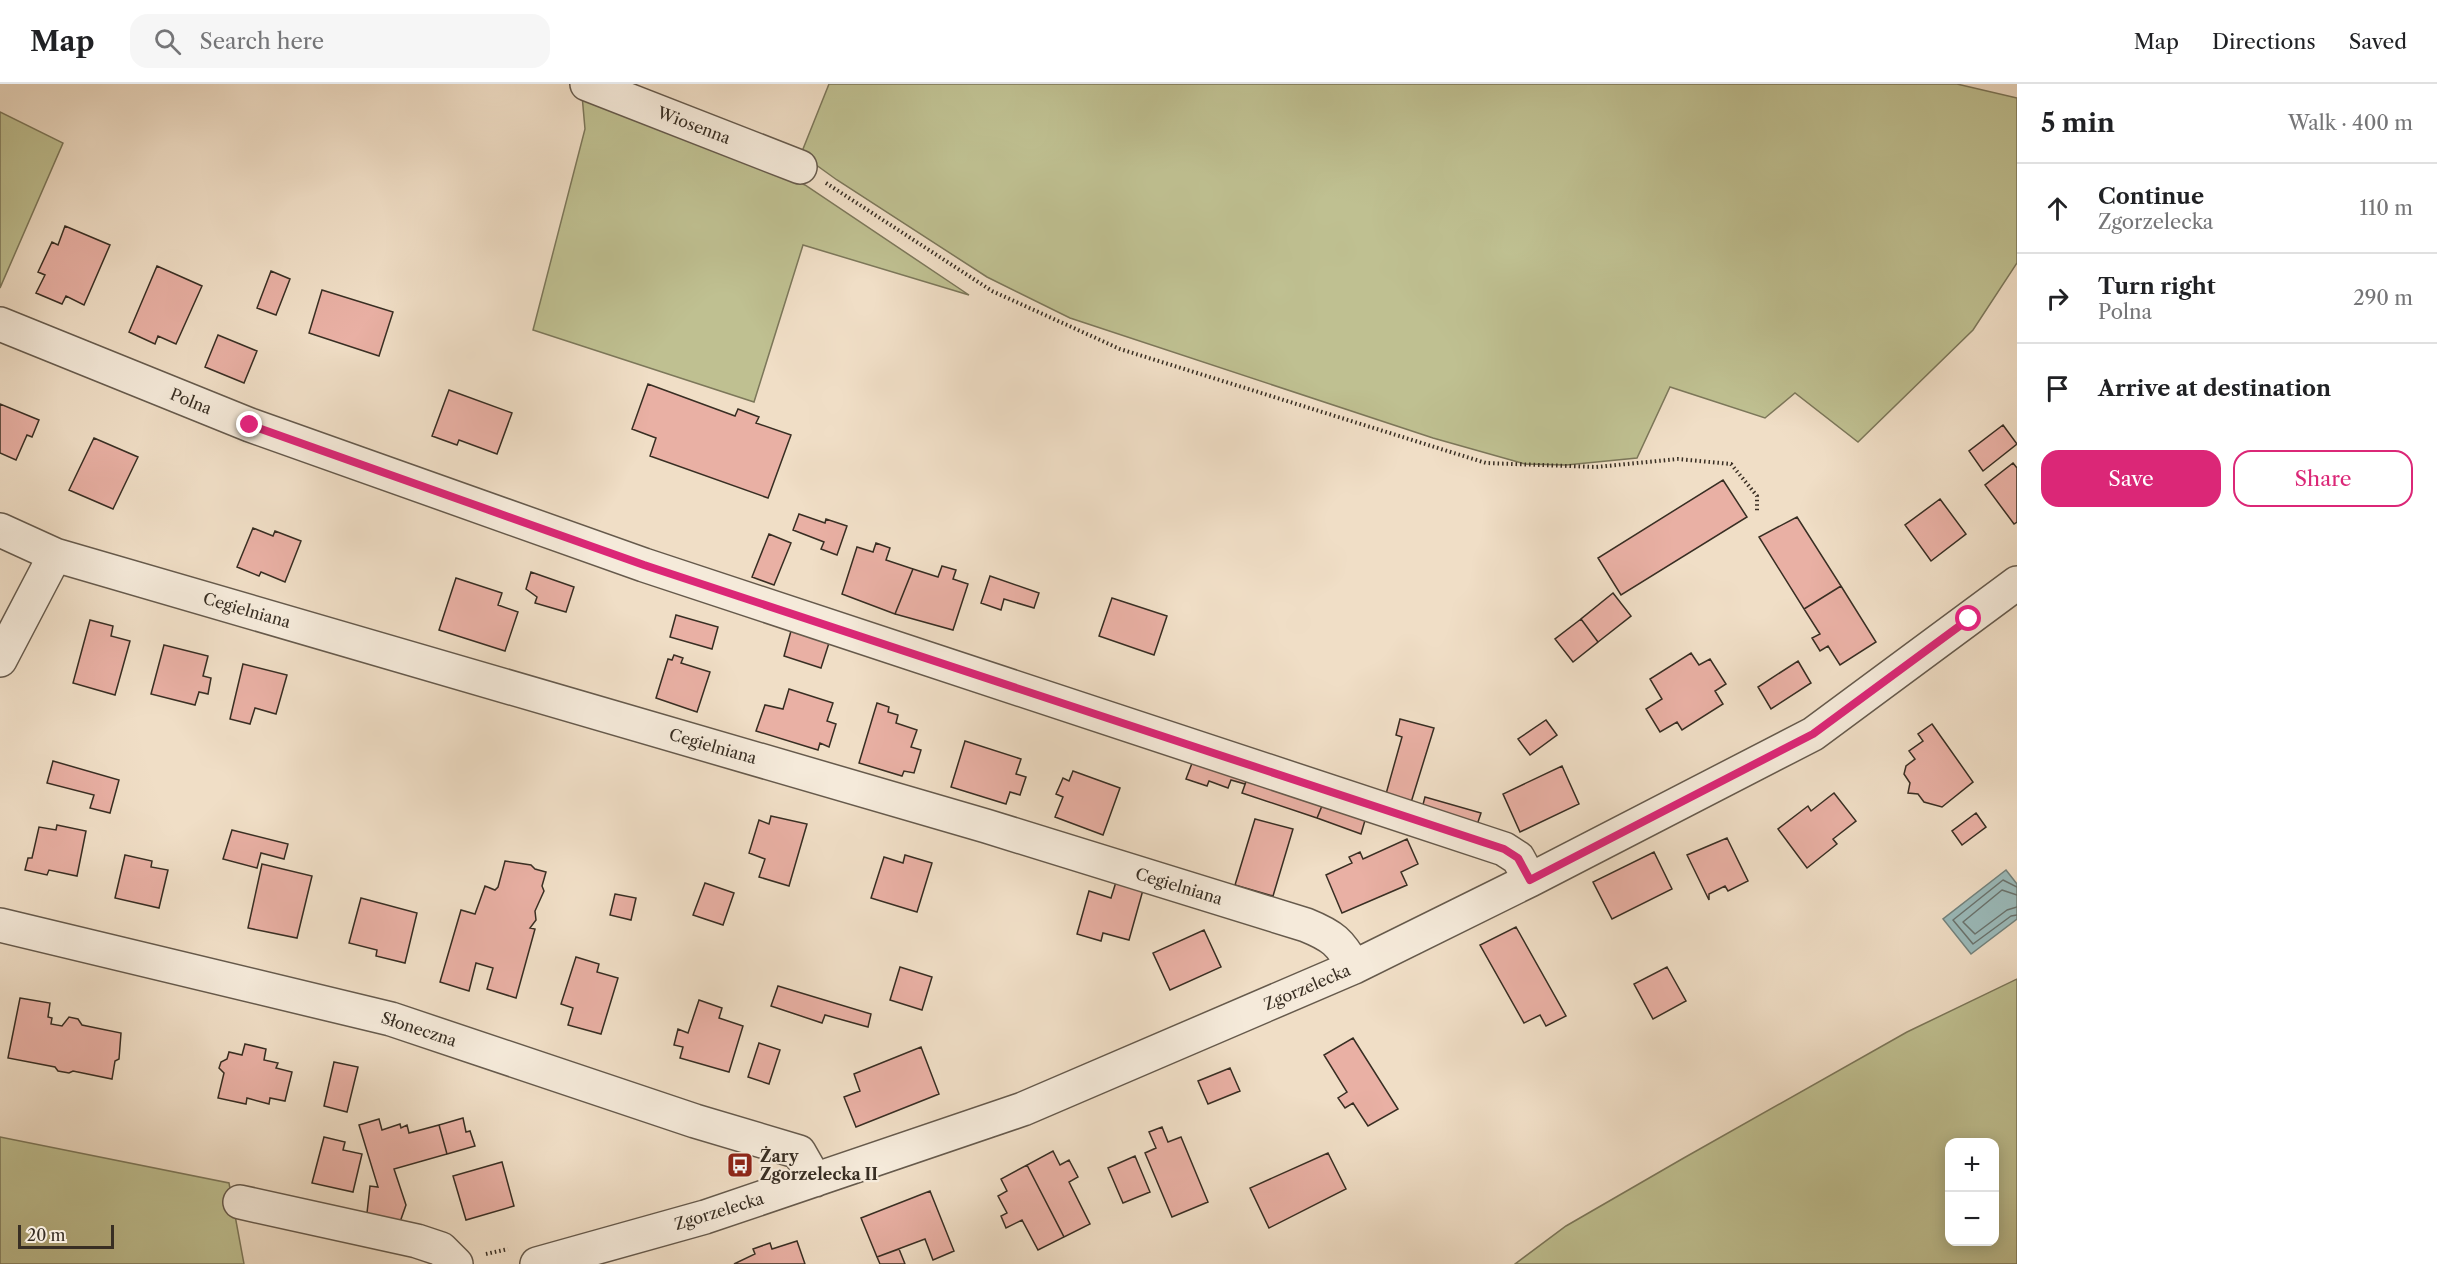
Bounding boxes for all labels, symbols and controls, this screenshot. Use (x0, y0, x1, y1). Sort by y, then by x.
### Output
search box (130, 14, 550, 68)
text: Map (30, 24, 94, 58)
icon: search (151, 25, 184, 58)
text: Search here (199, 28, 324, 55)
text: Map (2134, 29, 2179, 54)
text: Directions (2212, 29, 2316, 54)
text: Saved (2349, 29, 2407, 54)
street label: Wiosenna (654, 102, 734, 148)
text: 5 min (2041, 107, 2115, 139)
text: Walk · 400 m (2288, 111, 2413, 135)
text: Continue (2098, 183, 2204, 210)
icon: ahead (2041, 192, 2074, 225)
text: 110 m (2360, 196, 2413, 220)
text: Zgorzelecka (2098, 210, 2213, 234)
text: Turn right (2098, 273, 2216, 300)
icon: right (2041, 282, 2074, 315)
text: 290 m (2353, 286, 2413, 310)
text: Polna (2098, 300, 2152, 324)
icon: arrive (2041, 372, 2074, 405)
text: Arrive at destination (2098, 375, 2331, 402)
street label: Polna (167, 384, 215, 419)
route end (236, 411, 262, 437)
button: Save (2041, 450, 2221, 507)
button: Share (2233, 450, 2413, 507)
street label: Cegielniana (201, 588, 294, 632)
route start (1955, 605, 1981, 631)
street label: Cegielniana (667, 724, 760, 768)
street label: Cegielniana (1133, 863, 1226, 909)
street label: Zgorzelecka (1261, 960, 1354, 1014)
street label: Słoneczna (379, 1007, 460, 1051)
map controls (1945, 1138, 1999, 1246)
button: + (1945, 1138, 1999, 1192)
place label: Żary Zgorzelecka II (760, 1146, 878, 1184)
bus stop icon: Żary Zgorzelecka II (725, 1150, 755, 1180)
street label: Zgorzelecka (672, 1188, 767, 1234)
button: − (1945, 1192, 1999, 1246)
scale bar (18, 1222, 114, 1250)
text: 20 m (27, 1225, 66, 1245)

